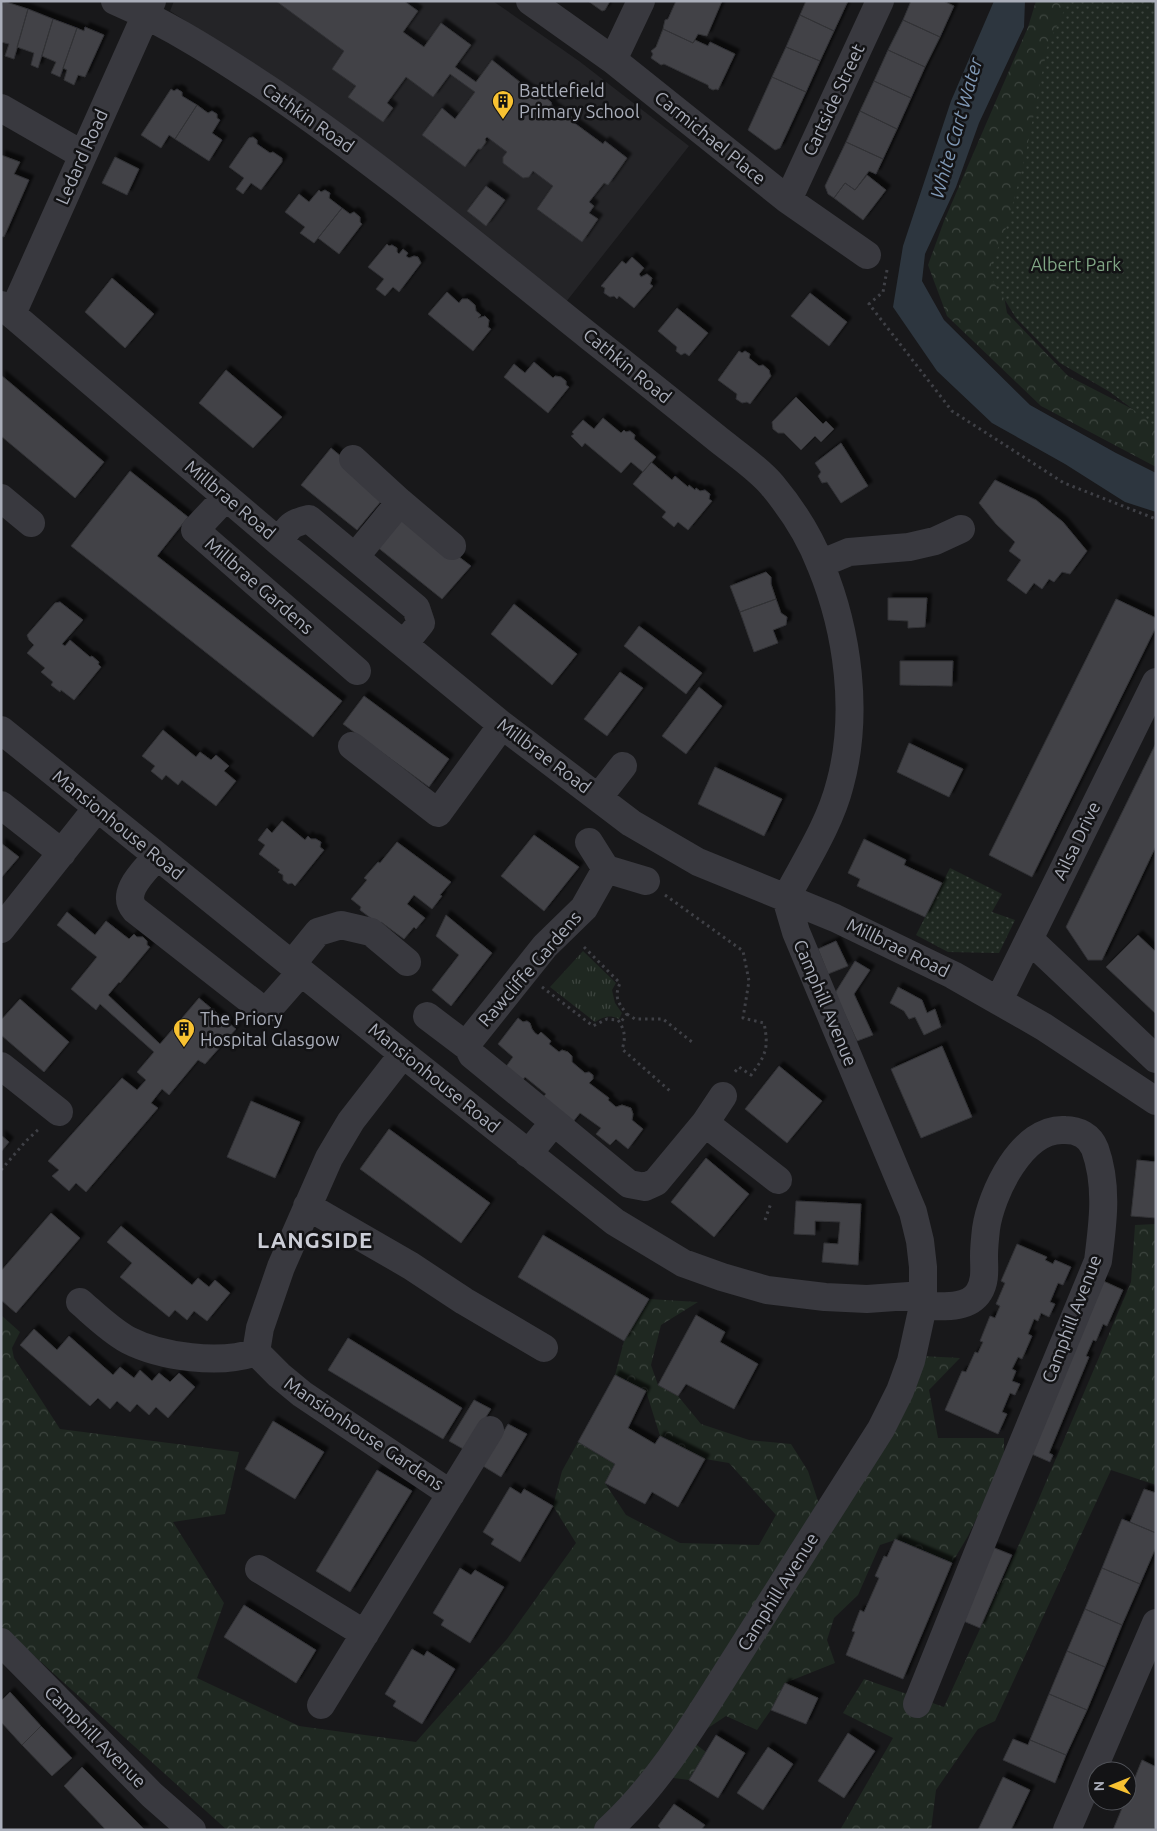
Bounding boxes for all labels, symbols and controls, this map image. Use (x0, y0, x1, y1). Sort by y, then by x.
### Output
street label: Cartside Street (798, 40, 868, 159)
water label: White Cart Water (925, 54, 987, 201)
street label: Cathkin Road (259, 78, 358, 156)
place label: Battlefield Primary School (519, 80, 640, 121)
street label: Carmichael Place (651, 86, 770, 188)
building icon: Battlefield Primary School (491, 89, 515, 120)
street label: Ledard Road (51, 106, 111, 207)
park label: Albert Park (1031, 254, 1121, 274)
street label: Cathkin Road (580, 324, 676, 407)
street label: Millbrae Road (181, 456, 280, 543)
street label: Millbrae Gardens (202, 533, 318, 638)
street label: Millbrae Road (494, 714, 595, 797)
street label: Mansionhouse Road (49, 765, 188, 883)
street label: Ailsa Drive (1049, 798, 1104, 883)
street label: Rawcliffe Gardens (474, 907, 585, 1030)
street label: Millbrae Road (844, 914, 953, 981)
street label: Camphill Avenue (790, 936, 862, 1069)
place label: The Priory Hospital Glasgow (200, 1008, 340, 1049)
building icon: The Priory Hospital Glasgow (172, 1017, 196, 1048)
street label: Mansionhouse Road (365, 1018, 504, 1136)
district label: LANGSIDE (257, 1227, 373, 1252)
street label: Camphill Avenue (1038, 1252, 1105, 1385)
street label: Mansionhouse Gardens (281, 1372, 448, 1494)
street label: Camphill Avenue (733, 1529, 821, 1654)
street label: Camphill Avenue (41, 1681, 151, 1791)
north arrow (1087, 1761, 1137, 1811)
text: N (1091, 1781, 1107, 1792)

